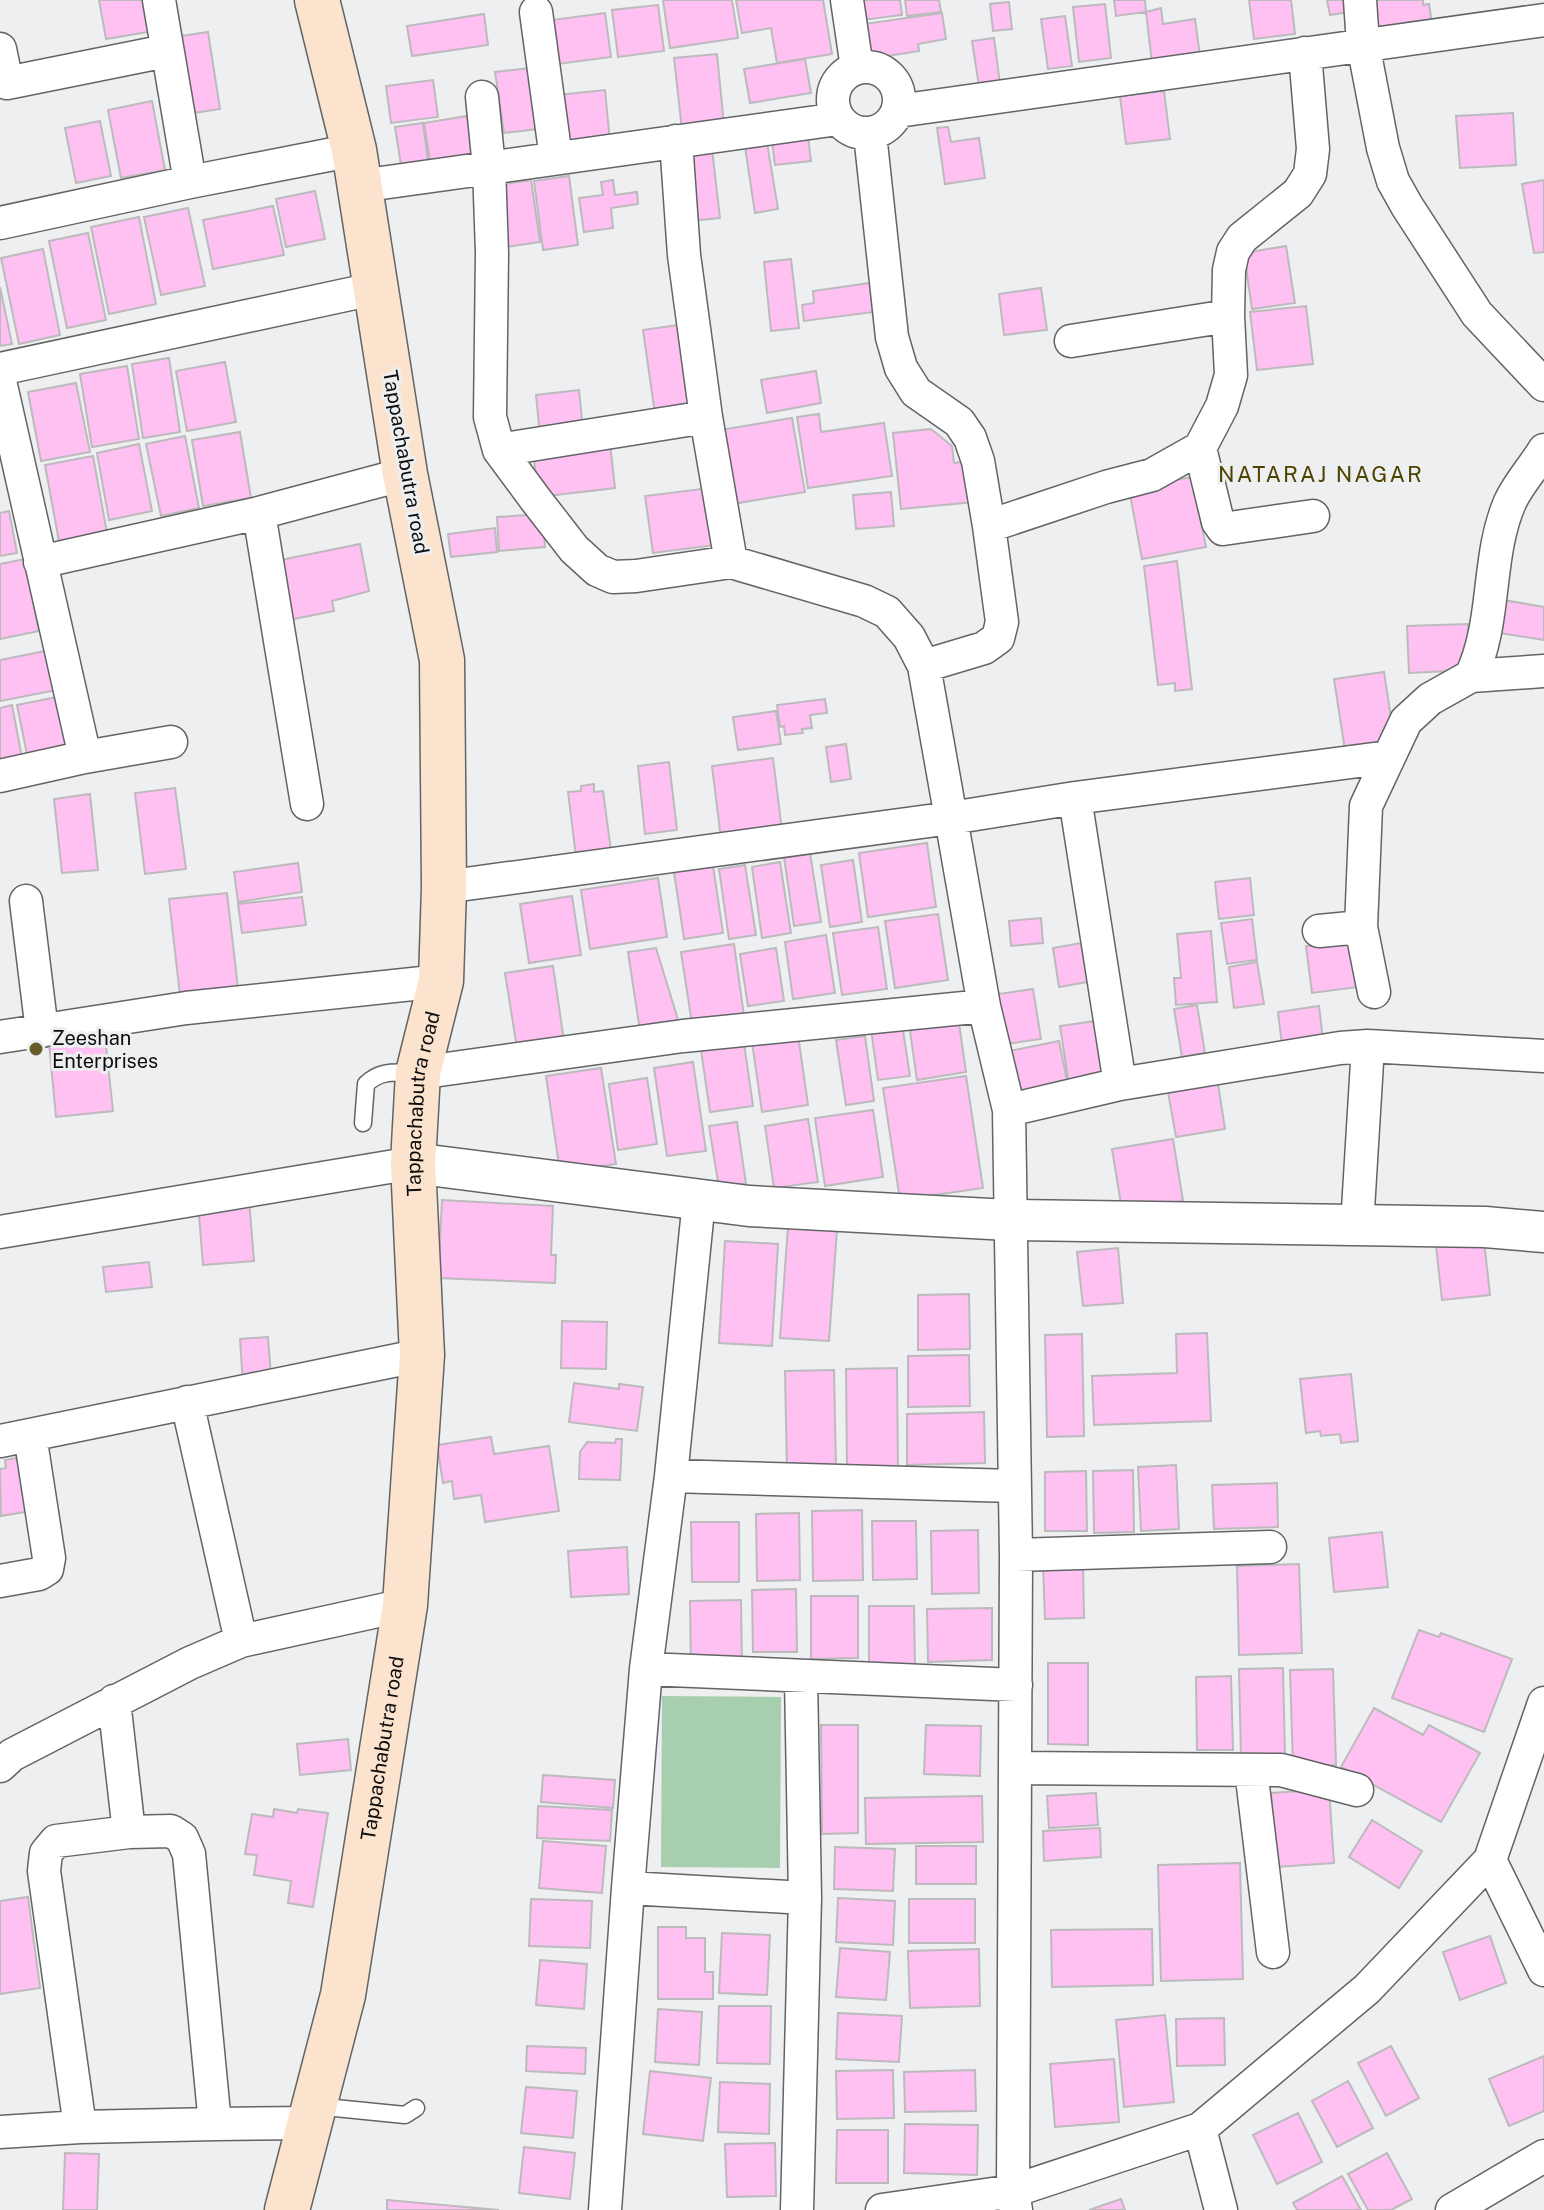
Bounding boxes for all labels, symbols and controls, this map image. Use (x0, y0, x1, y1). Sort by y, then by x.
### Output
street label: Tappachabutra road (378, 368, 434, 556)
district label: NATARAJ NAGAR (1218, 461, 1424, 487)
street label: Tappachabutra road (401, 1009, 445, 1197)
place label: Zeeshan Enterprises (52, 1026, 158, 1073)
marker: Zeeshan Enterprises (27, 1040, 45, 1058)
street label: Tappachabutra road (356, 1654, 409, 1842)

